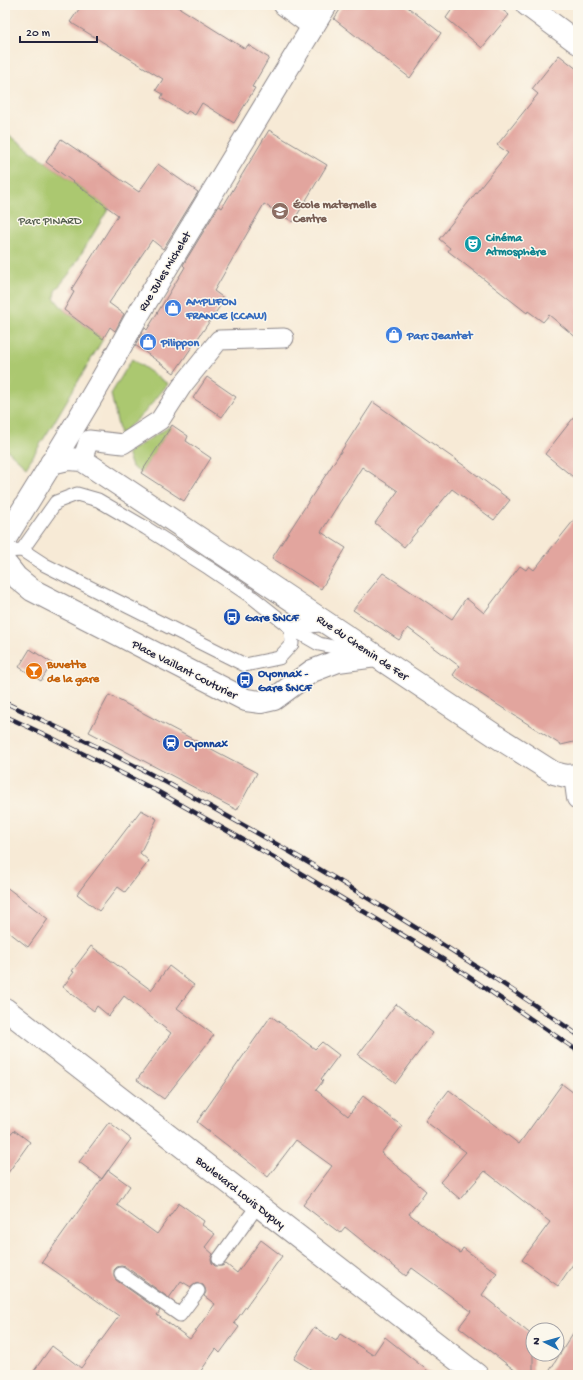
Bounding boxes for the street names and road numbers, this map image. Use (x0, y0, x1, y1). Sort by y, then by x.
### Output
street label: Rue Jules Michelet (136, 229, 196, 314)
street label: Rue du Chemin de Fer (313, 613, 412, 686)
street label: Place Vaillant Couturier (128, 638, 241, 704)
street label: Boulevard Louis Dupuy (191, 1154, 287, 1233)

